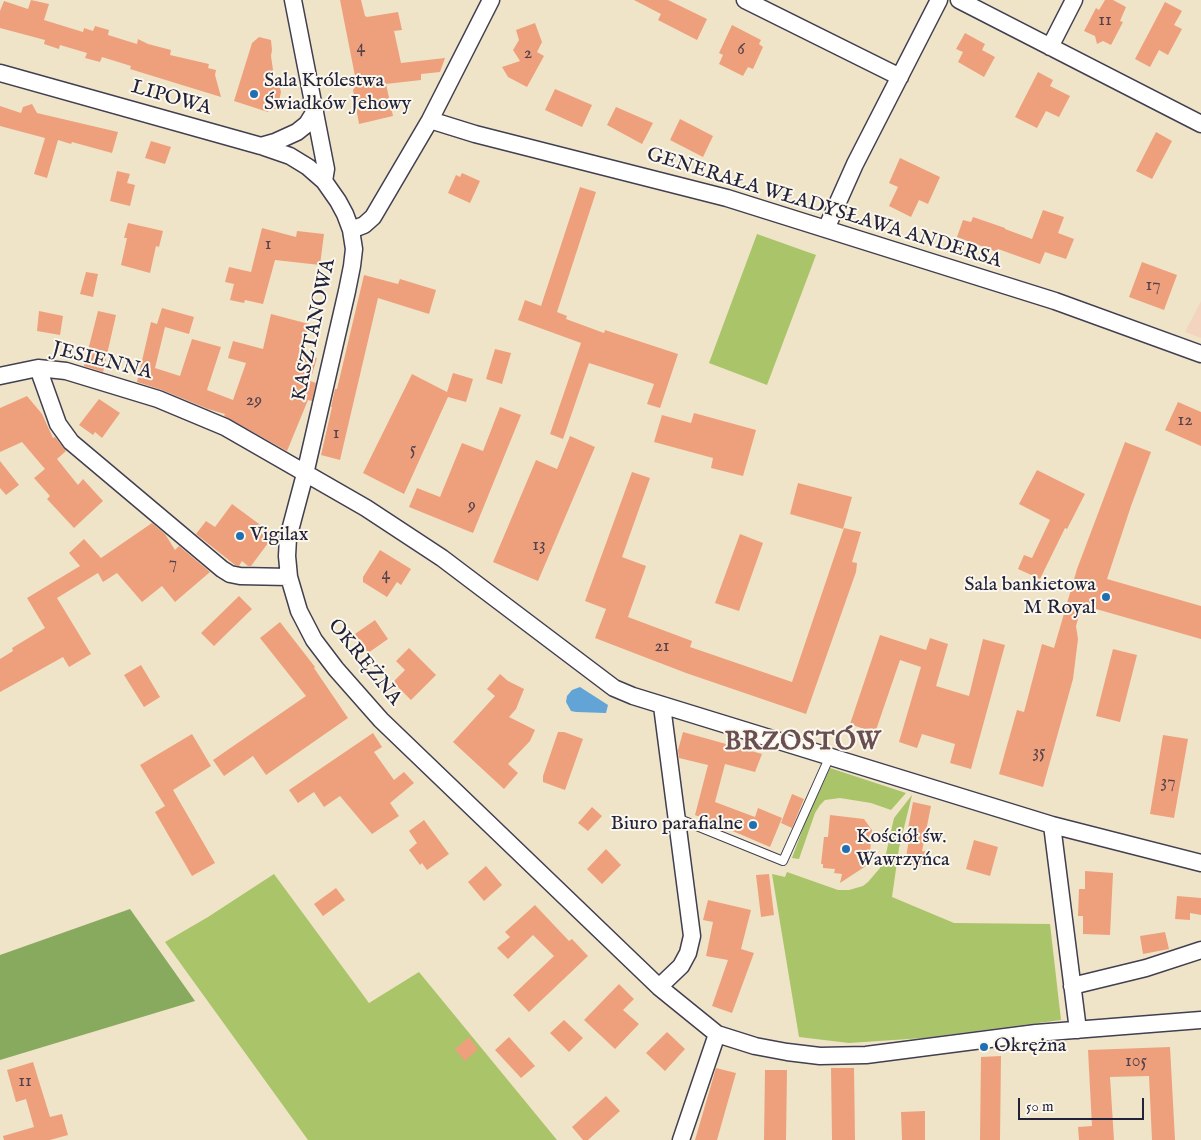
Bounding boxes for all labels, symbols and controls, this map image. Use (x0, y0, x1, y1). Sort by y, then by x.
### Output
house number: 11 (1098, 10, 1112, 32)
house number: 4 (357, 37, 365, 59)
house number: 6 (737, 39, 745, 61)
house number: 2 (524, 43, 532, 65)
place label: Sala Królestwa Świadków Jehowy (264, 70, 411, 117)
street label: LIPOWA (128, 76, 214, 122)
marker: Sala Królestwa Świadków Jehowy (248, 88, 260, 100)
street label: GENERAŁA WŁADYSŁAWA ANDERSA (644, 143, 1004, 275)
house number: 1 (265, 234, 271, 256)
street label: KASZTANOWA (288, 257, 342, 403)
house number: 17 (1145, 275, 1161, 297)
street label: JESIENNA (49, 338, 155, 386)
house number: 29 (246, 390, 262, 412)
house number: 12 (1177, 410, 1193, 432)
house number: 1 (333, 423, 339, 445)
house number: 5 (410, 439, 416, 461)
house number: 9 (468, 495, 476, 517)
place label: Vigilax (250, 524, 308, 548)
marker: Vigilax (234, 530, 246, 542)
house number: 13 (532, 535, 546, 557)
house number: 7 (169, 553, 177, 575)
house number: 4 (382, 564, 390, 586)
place label: Sala bankietowa M Royal (964, 574, 1096, 621)
marker: Sala bankietowa M Royal (1100, 591, 1112, 603)
street label: OKRĘŻNA (322, 615, 406, 711)
house number: 21 (654, 636, 670, 658)
district label: BRZOSTÓW (724, 729, 882, 759)
house number: 35 (1032, 742, 1046, 764)
house number: 37 (1160, 772, 1176, 794)
place label: Biuro parafialne (611, 813, 743, 837)
marker: Biuro parafialne (747, 819, 759, 831)
place label: Kościół św. Wawrzyńca (856, 826, 950, 873)
marker: Kościół św. Wawrzyńca (840, 843, 852, 855)
place label: Okrężna (994, 1035, 1066, 1059)
marker: Okrężna (978, 1041, 990, 1053)
house number: 105 (1125, 1051, 1147, 1073)
house number: 11 (18, 1071, 32, 1093)
scale bar (1021, 1088, 1147, 1120)
text: 50 m (1026, 1097, 1054, 1116)

